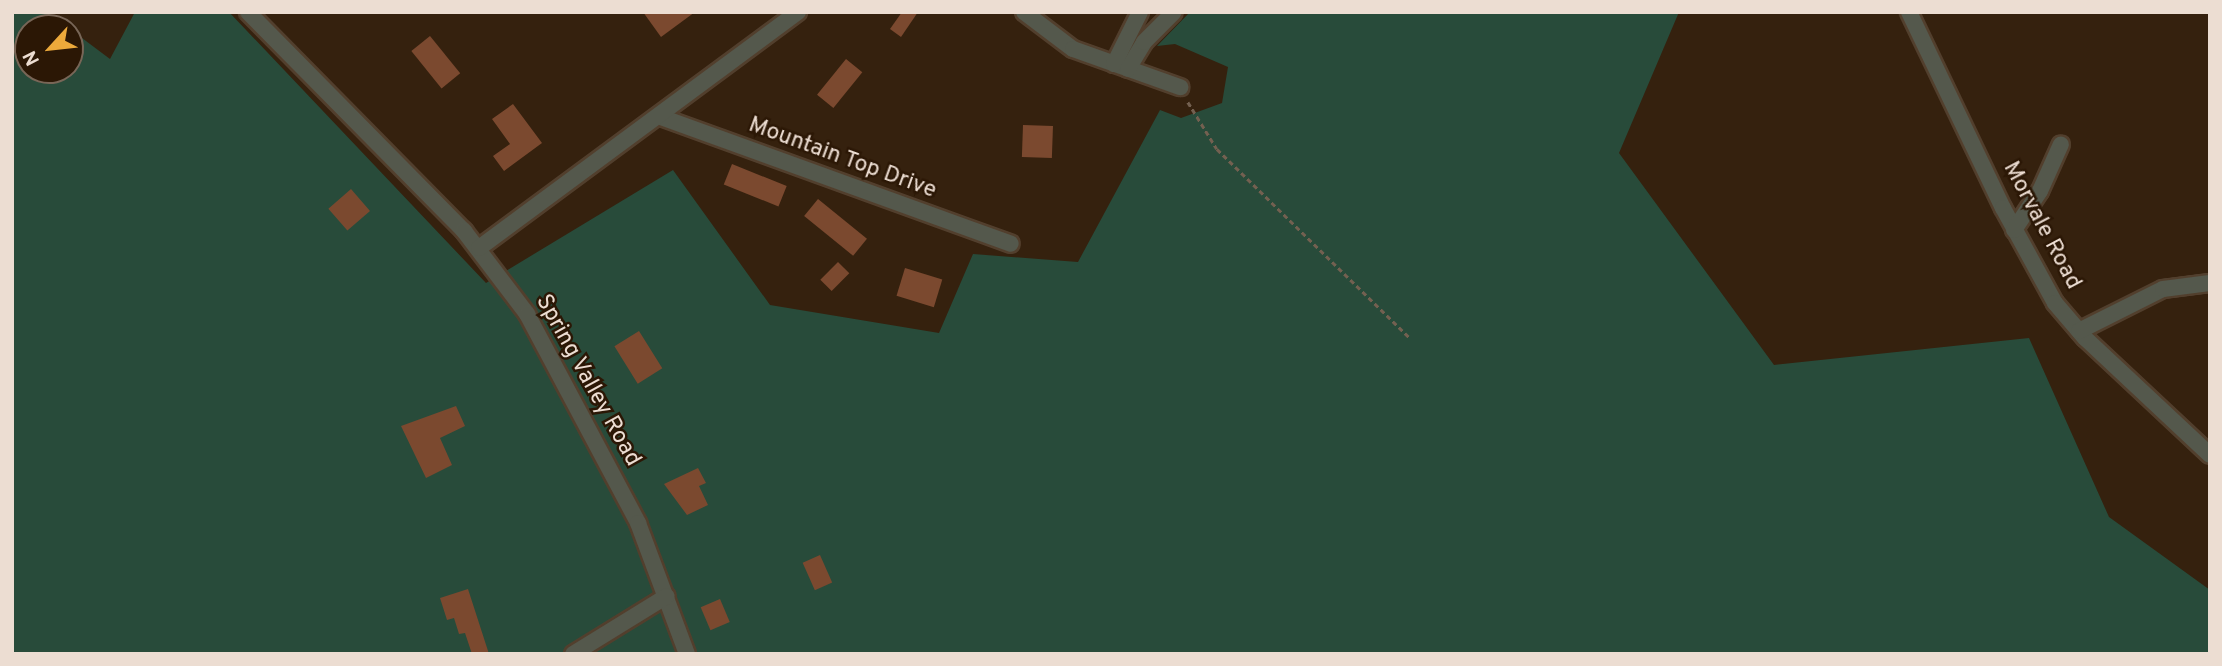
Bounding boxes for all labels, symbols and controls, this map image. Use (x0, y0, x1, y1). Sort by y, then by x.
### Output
north arrow (14, 14, 84, 84)
text: N (18, 46, 46, 69)
street label: Mountain Top Drive (744, 112, 940, 206)
street label: Morvale Road (1996, 157, 2086, 295)
street label: Spring Valley Road (528, 290, 646, 472)

